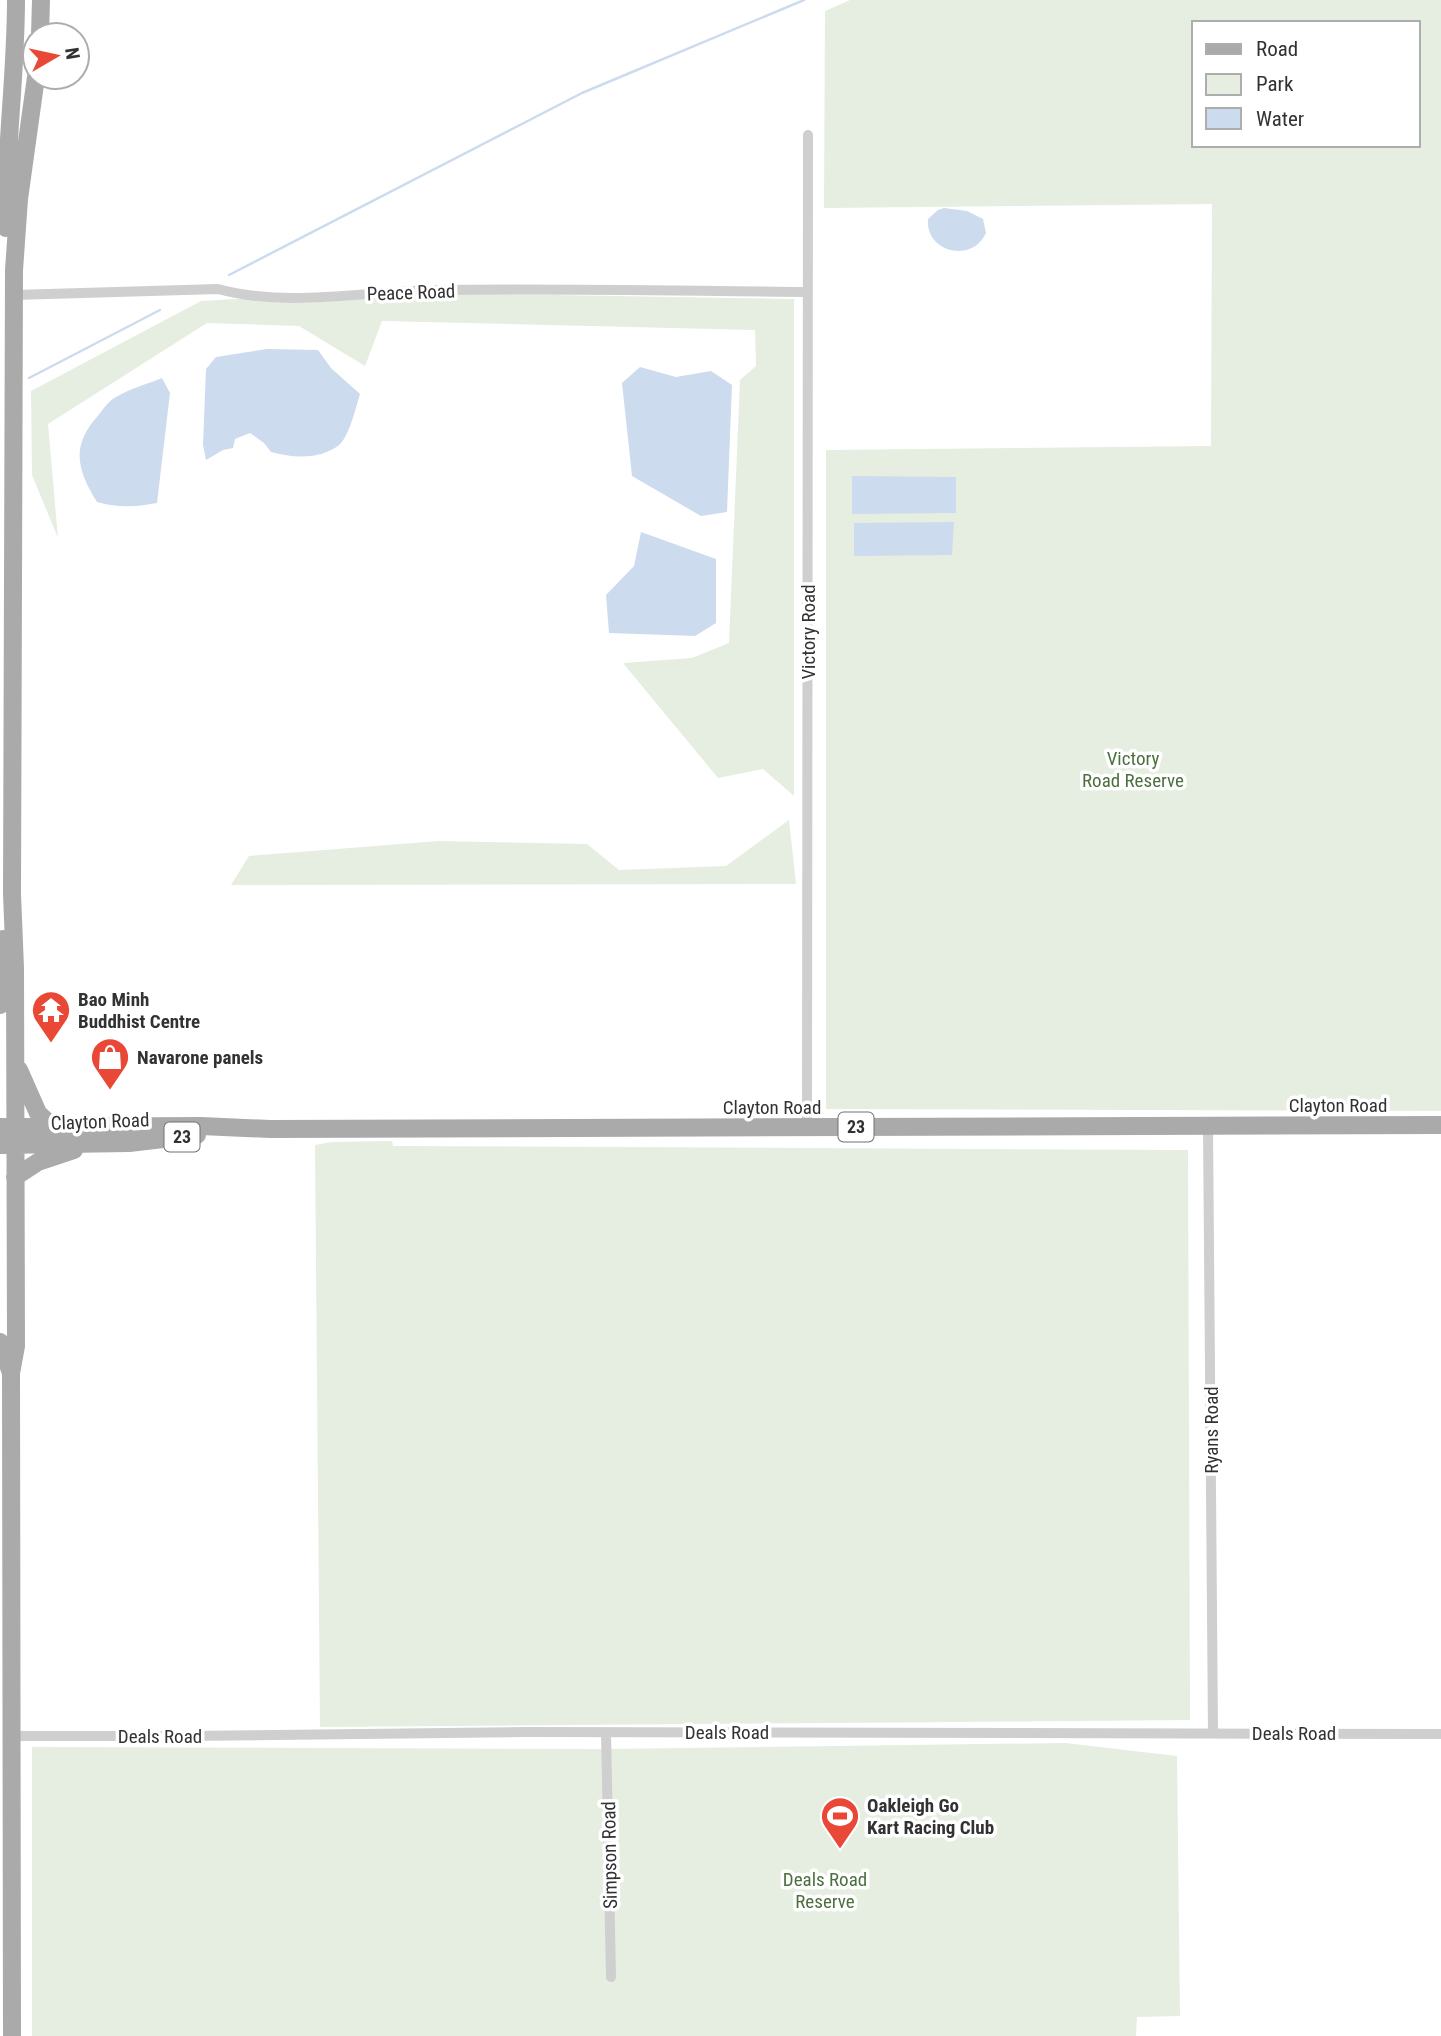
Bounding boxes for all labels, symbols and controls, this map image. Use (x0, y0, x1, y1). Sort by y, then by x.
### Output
north arrow (21, 21, 91, 91)
legend (1192, 21, 1420, 147)
text: Road (1256, 37, 1298, 61)
text: N (60, 46, 85, 61)
text: Park (1256, 72, 1294, 96)
text: Water (1256, 107, 1304, 131)
street label: Peace Road (366, 279, 456, 306)
street label: Victory Road (797, 584, 820, 680)
park label: Victory Road Reserve (1082, 747, 1184, 792)
place label: Bao Minh Buddhist Centre (78, 988, 200, 1033)
temple icon: Bao Minh Buddhist Centre (30, 989, 72, 1044)
shop icon: Navarone panels (89, 1036, 131, 1091)
place label: Navarone panels (137, 1046, 263, 1069)
street label: Clayton Road (1289, 1094, 1387, 1117)
street label: Clayton Road (723, 1096, 821, 1119)
street label: Clayton Road (50, 1108, 150, 1135)
road number: 23 (838, 1112, 874, 1142)
road number: 23 (164, 1122, 200, 1152)
street label: Ryans Road (1200, 1386, 1223, 1474)
street label: Deals Road (685, 1721, 769, 1744)
street label: Deals Road (1252, 1722, 1336, 1745)
street label: Deals Road (118, 1725, 202, 1748)
place label: Oakleigh Go Kart Racing Club (867, 1794, 994, 1839)
sports icon: Oakleigh Go Kart Racing Club (819, 1795, 861, 1850)
street label: Simpson Road (597, 1801, 622, 1909)
park label: Deals Road Reserve (783, 1868, 867, 1913)

